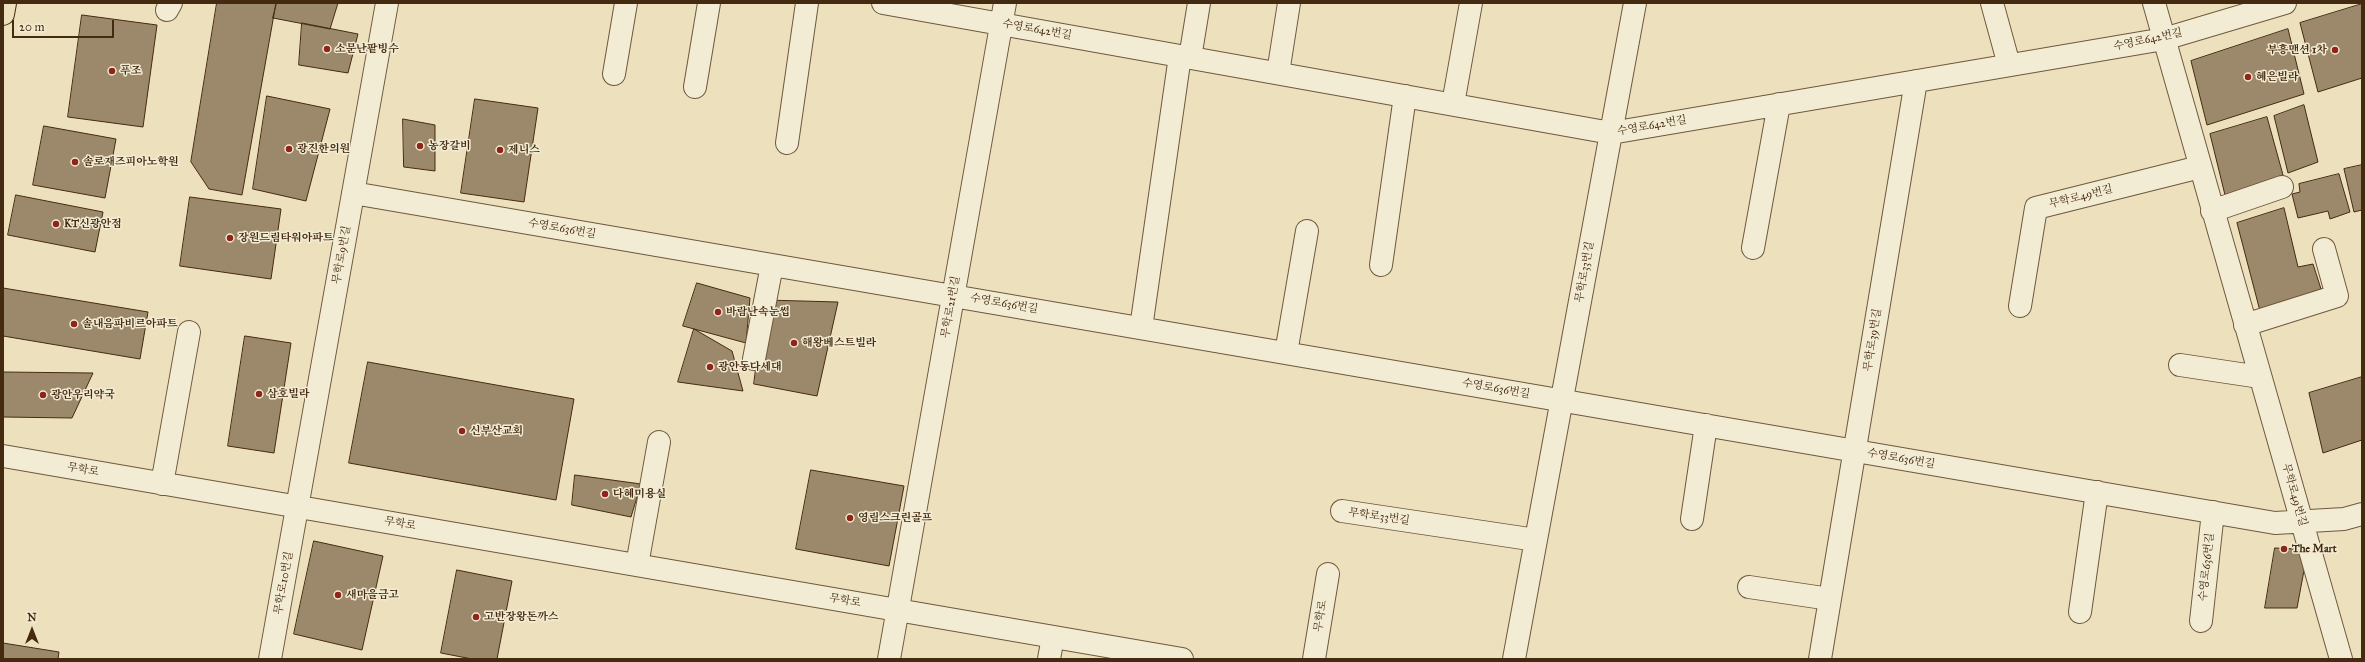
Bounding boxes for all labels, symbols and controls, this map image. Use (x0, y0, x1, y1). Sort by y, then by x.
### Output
scale bar (14, 12, 116, 38)
street label: 수영로642번길 (1001, 17, 1073, 43)
text: 20 m (19, 20, 45, 34)
street label: 수영로642번길 (2112, 26, 2184, 54)
place label: 소문난팥빙수 (335, 42, 399, 56)
place label: 부흥맨션 1차 (2267, 43, 2327, 57)
marker: 소문난팥빙수 (322, 44, 332, 54)
marker: 부흥맨션 1차 (2330, 45, 2340, 55)
place label: 푸조 (120, 64, 141, 78)
marker: 푸조 (107, 66, 117, 76)
place label: 혜은빌라 (2256, 70, 2299, 84)
marker: 혜은빌라 (2243, 72, 2253, 82)
street label: 수영로642번길 (1616, 113, 1688, 139)
place label: 농장갈비 (428, 139, 471, 153)
marker: 농장갈비 (415, 141, 425, 151)
place label: 광진한의원 (297, 142, 350, 156)
place label: 제니스 (508, 143, 540, 157)
marker: 광진한의원 (284, 144, 294, 154)
marker: 제니스 (495, 145, 505, 155)
place label: 솔로재즈피아노학원 (83, 155, 179, 169)
marker: 솔로재즈피아노학원 (70, 157, 80, 167)
street label: 무학로49번길 (2048, 183, 2114, 211)
place label: KT신광안점 (64, 217, 122, 231)
street label: 수영로636번길 (527, 217, 597, 241)
marker: KT신광안점 (51, 219, 61, 229)
street label: 무학로9번길 (330, 225, 354, 285)
place label: 장원드림타워아파트 (238, 231, 334, 245)
marker: 장원드림타워아파트 (225, 233, 235, 243)
street label: 무학로33번길 (1573, 240, 1597, 304)
street label: 무학로21번길 (939, 275, 963, 339)
street label: 수영로636번길 (969, 292, 1039, 316)
place label: 바람난속눈썹 (726, 305, 790, 319)
marker: 바람난속눈썹 (713, 307, 723, 317)
street label: 무학로39번길 (1862, 308, 1884, 372)
place label: 솔내음파비르아파트 (82, 317, 178, 331)
marker: 솔내음파비르아파트 (69, 319, 79, 329)
place label: 해왕베스트빌라 (802, 336, 876, 350)
marker: 해왕베스트빌라 (789, 338, 799, 348)
place label: 광안동다세대 (718, 360, 782, 374)
marker: 광안동다세대 (705, 362, 715, 372)
street label: 수영로636번길 (1461, 377, 1531, 401)
place label: 삼호빌라 (267, 387, 310, 401)
place label: 광안우리약국 (51, 388, 115, 402)
marker: 삼호빌라 (254, 389, 264, 399)
marker: 광안우리약국 (38, 390, 48, 400)
place label: 신부산교회 (470, 424, 523, 438)
marker: 신부산교회 (457, 426, 467, 436)
street label: 수영로636번길 (1866, 447, 1936, 471)
street label: 무학로 (66, 461, 100, 479)
street label: 무학로49번길 (2279, 462, 2309, 528)
place label: 다혜미용실 (613, 487, 666, 501)
marker: 다혜미용실 (600, 489, 610, 499)
street label: 무학로33번길 (1347, 506, 1411, 528)
place label: 영림스크린골프 (858, 511, 932, 525)
marker: 영림스크린골프 (845, 513, 855, 523)
street label: 무학로 (383, 515, 417, 533)
street label: 수영로636번길 (2197, 532, 2217, 602)
place label: The Mart (2292, 542, 2337, 556)
marker: The Mart (2279, 544, 2289, 554)
street label: 무학로10번길 (272, 550, 296, 616)
place label: 새마을금고 (346, 588, 399, 602)
marker: 새마을금고 (333, 590, 343, 600)
street label: 무학로 (828, 592, 862, 610)
street label: 무학로 (1312, 599, 1330, 633)
north arrow (12, 610, 52, 650)
place label: 고반장왕돈까스 (484, 610, 558, 624)
text: N (27, 611, 37, 624)
marker: 고반장왕돈까스 (471, 612, 481, 622)

